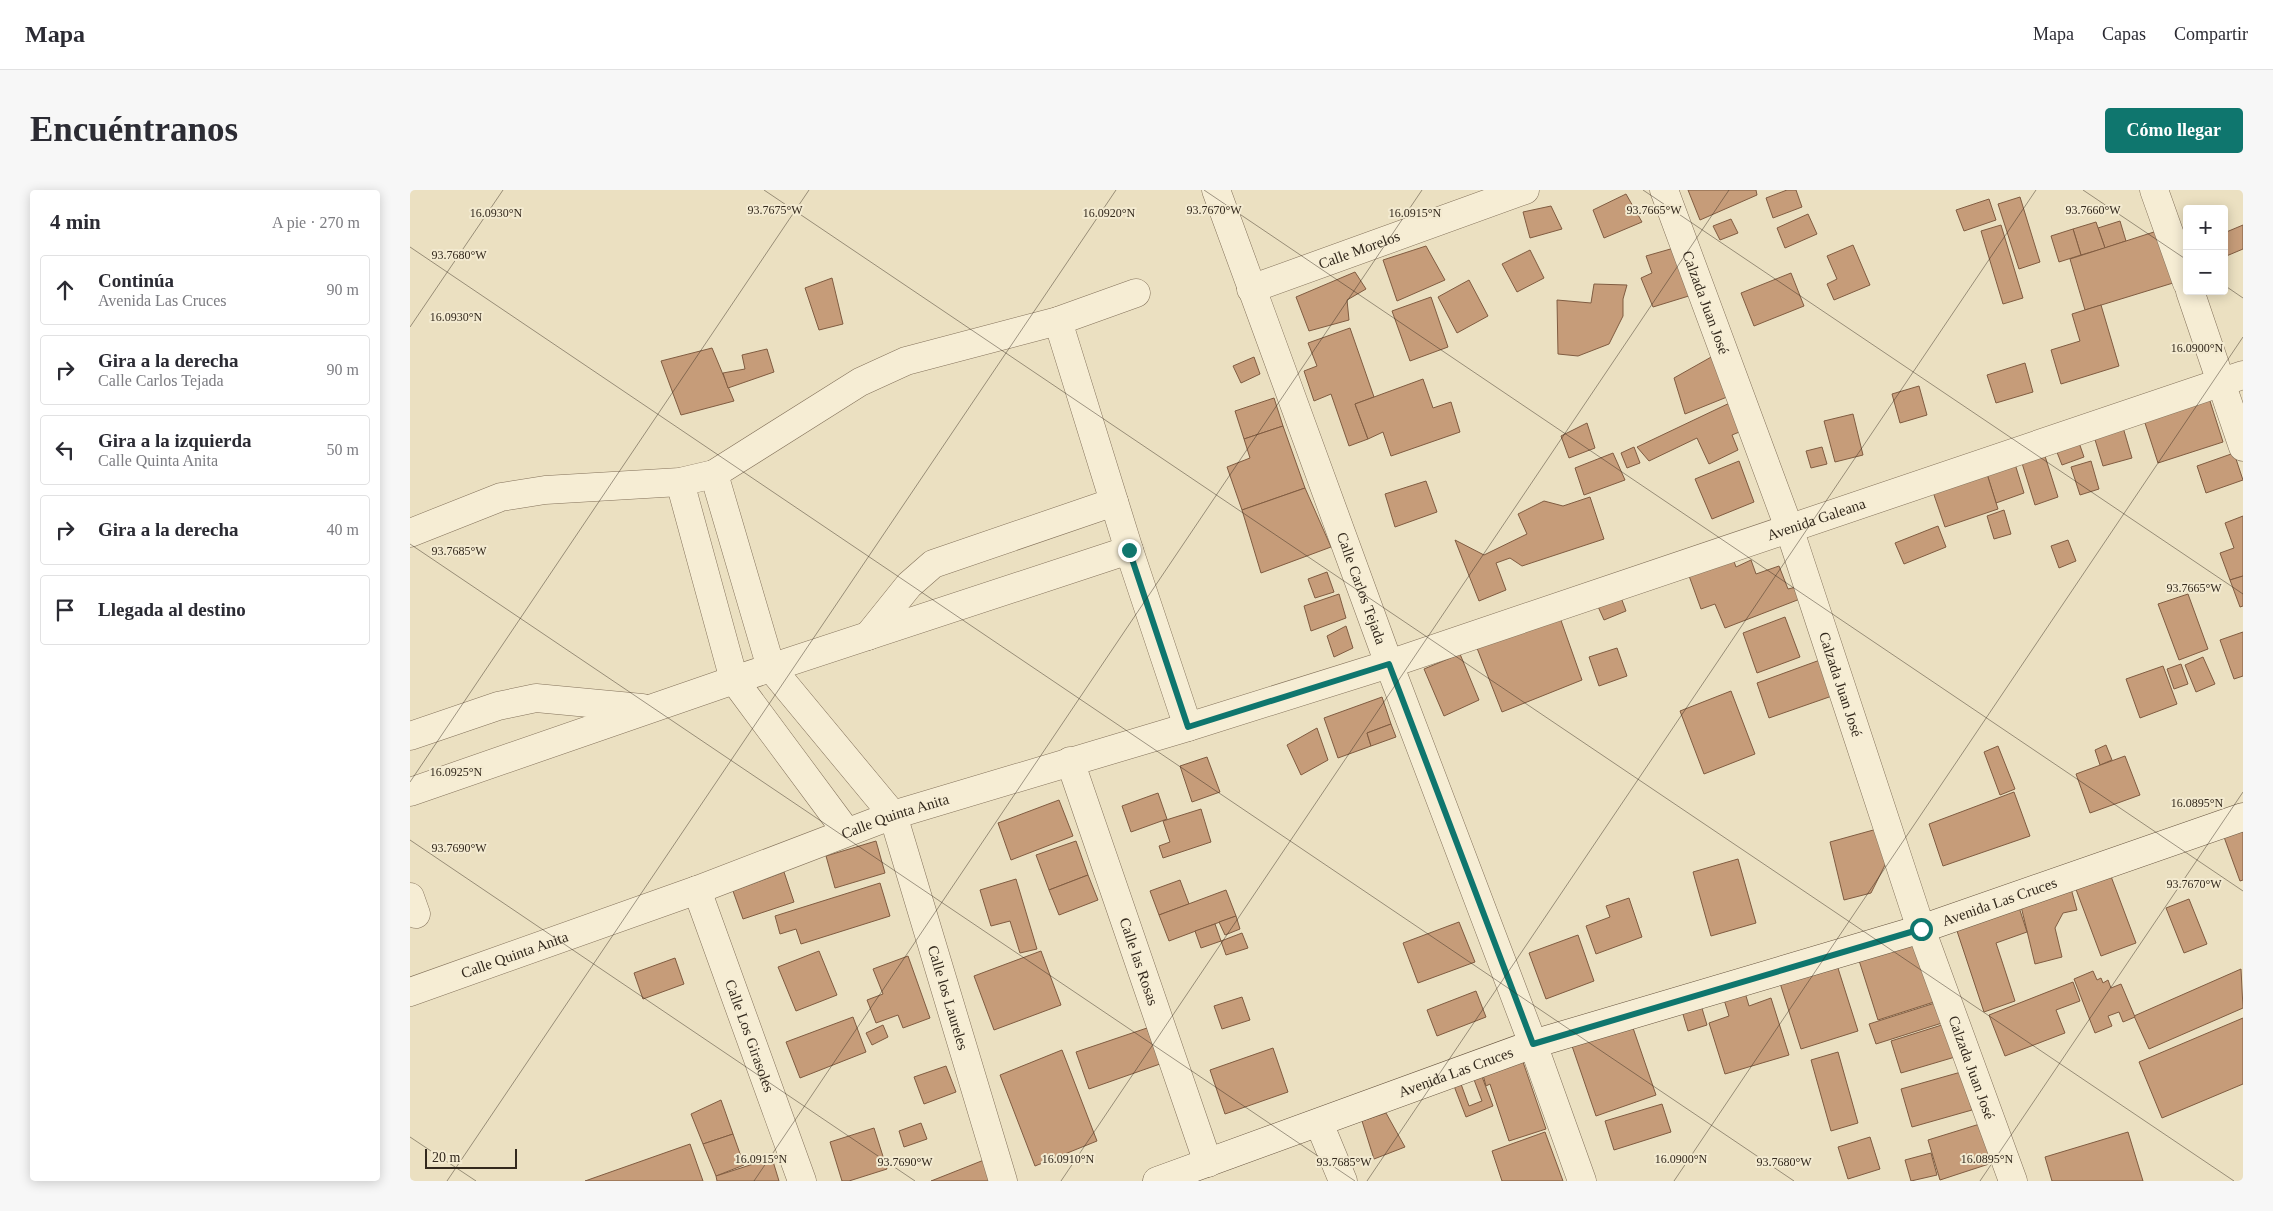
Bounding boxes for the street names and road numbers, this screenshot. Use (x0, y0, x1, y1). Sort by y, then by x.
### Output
street label: Calle Morelos (1316, 228, 1402, 272)
street label: Calzada Juan José (1679, 249, 1732, 357)
street label: Avenida Galeana (1765, 495, 1868, 543)
street label: Calle Carlos Tejada (1334, 530, 1389, 647)
street label: Calzada Juan José (1816, 630, 1865, 739)
street label: Calle Quinta Anita (839, 791, 951, 842)
street label: Avenida Las Cruces (1940, 874, 2059, 929)
street label: Calle las Rosas (1116, 916, 1161, 1008)
street label: Calle Quinta Anita (459, 928, 571, 981)
street label: Calle los Laureles (925, 943, 971, 1052)
street label: Calle Los Girasoles (722, 977, 777, 1094)
street label: Calzada Juan José (1945, 1013, 1998, 1122)
street label: Avenida Las Cruces (1396, 1044, 1515, 1100)

